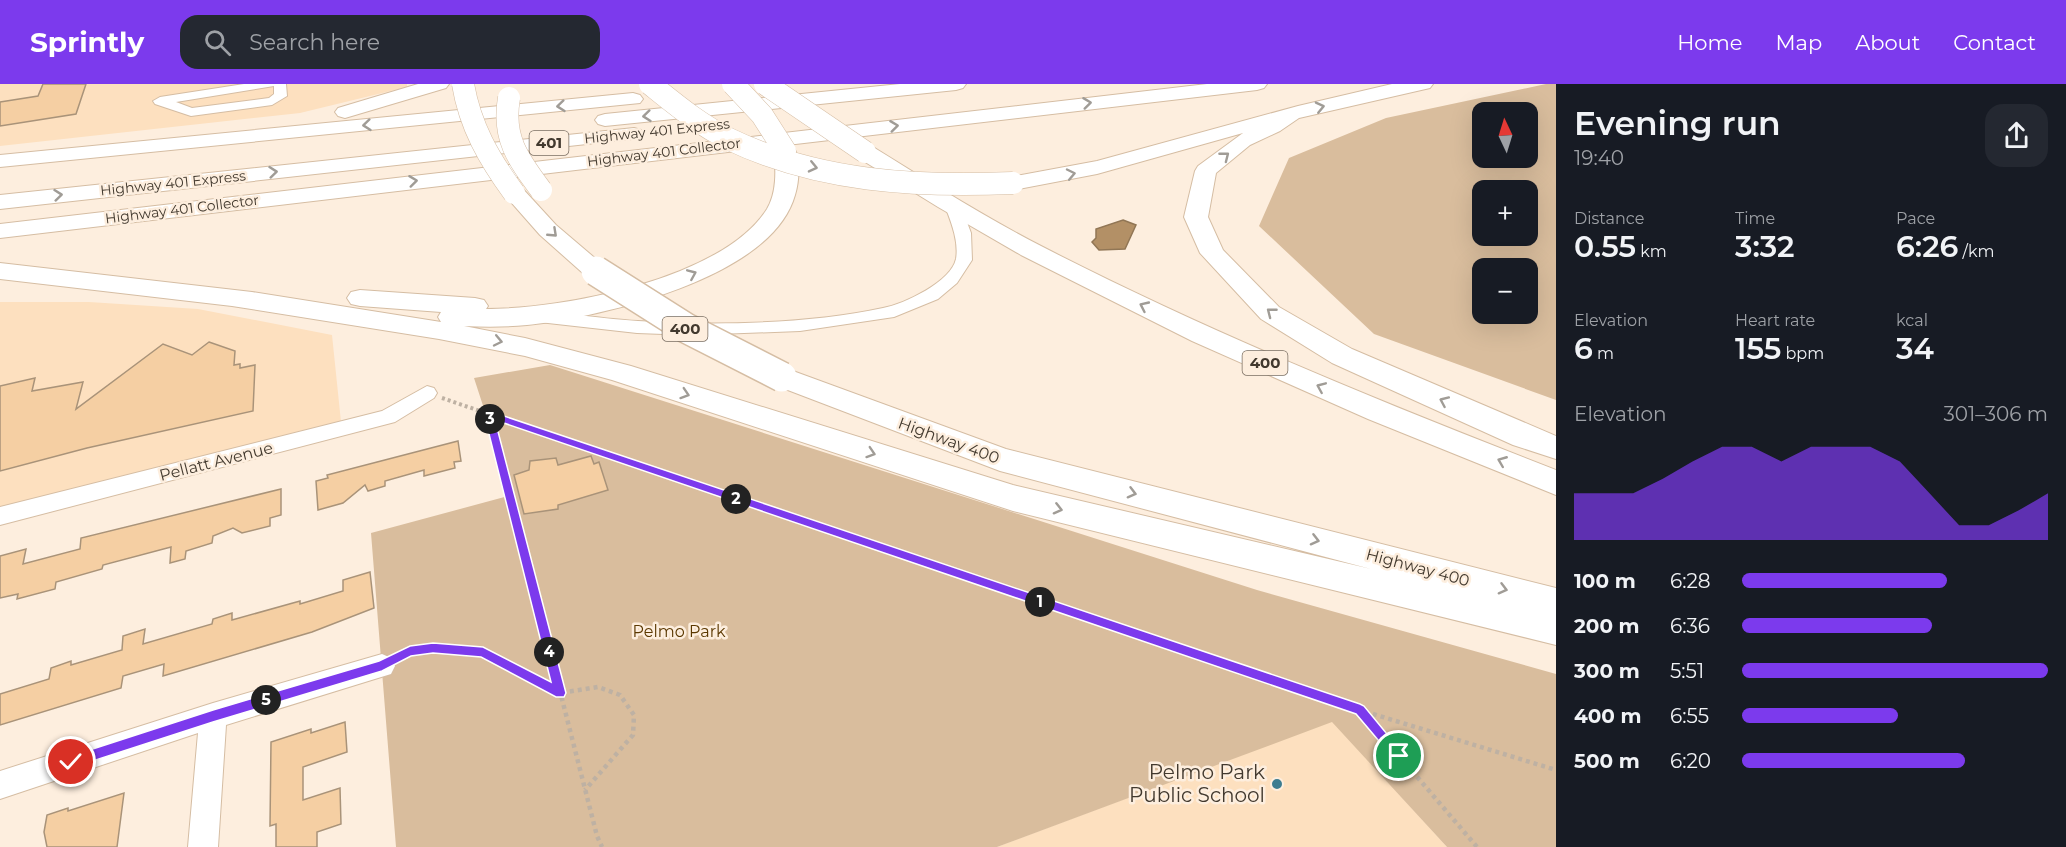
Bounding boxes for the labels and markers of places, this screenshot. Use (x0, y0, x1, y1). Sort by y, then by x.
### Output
pin: 3 (475, 404, 505, 434)
pin: 2 (721, 484, 751, 514)
pin: 1 (1025, 587, 1055, 617)
pin: 4 (534, 637, 564, 667)
pin: 5 (251, 685, 281, 715)
pin (1373, 730, 1424, 781)
pin (45, 736, 96, 787)
place label: Pelmo Park Public School (1129, 760, 1265, 807)
marker: Pelmo Park Public School (1270, 777, 1284, 791)

